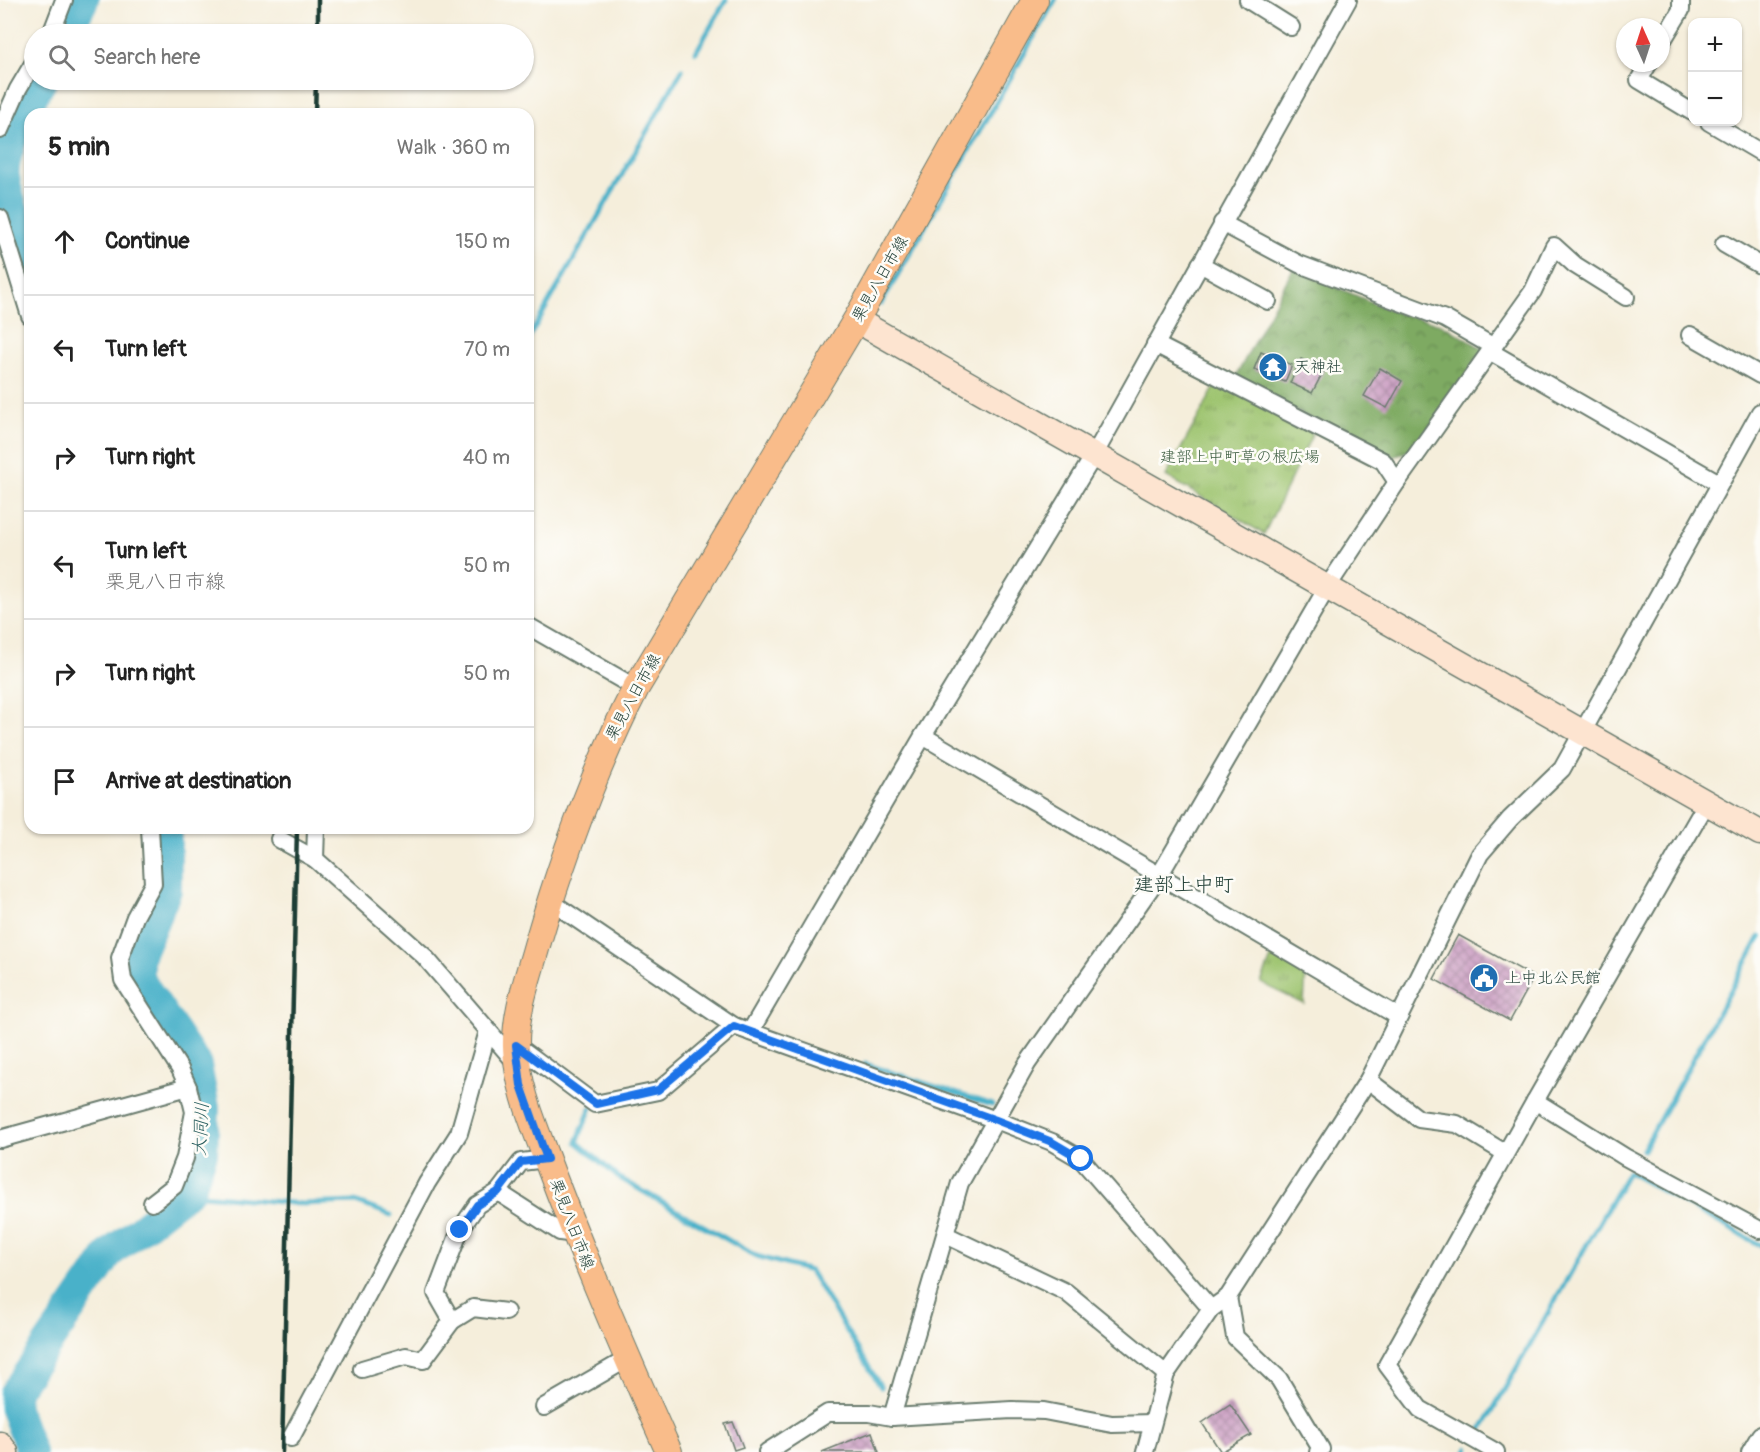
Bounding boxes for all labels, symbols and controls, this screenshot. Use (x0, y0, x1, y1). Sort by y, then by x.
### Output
north arrow (1616, 18, 1670, 72)
map controls (1688, 18, 1742, 126)
button: + (1688, 18, 1742, 72)
search box (24, 24, 534, 90)
icon: search (45, 41, 78, 74)
text: Search here (93, 43, 200, 71)
button: − (1688, 72, 1742, 126)
text: 5 min (48, 131, 110, 163)
text: Walk · 360 m (397, 135, 510, 160)
icon: ahead (48, 225, 81, 258)
text: Continue (105, 227, 189, 255)
text: 150 m (456, 229, 510, 254)
street label: 栗見八日市線 (847, 232, 913, 326)
icon: left (48, 333, 81, 366)
text: Turn left (105, 335, 187, 363)
text: 70 m (464, 337, 510, 362)
temple icon: 天神社 (1257, 351, 1289, 383)
place label: 天神社 (1294, 357, 1342, 377)
icon: right (48, 441, 81, 474)
text: Turn right (105, 443, 195, 471)
text: 40 m (463, 445, 510, 470)
park label: 建部上中町草の根広場 (1160, 447, 1320, 467)
text: Turn left (105, 537, 187, 565)
icon: left (48, 549, 81, 582)
text: 50 m (463, 553, 510, 578)
text: 栗見八日市線 (105, 569, 225, 594)
street label: 栗見八日市線 (601, 650, 665, 744)
icon: right (48, 657, 81, 690)
text: Turn right (105, 659, 195, 687)
text: 50 m (463, 661, 510, 686)
icon: arrive (48, 765, 81, 798)
text: Arrive at destination (105, 767, 291, 795)
district label: 建部上中町 (1134, 872, 1234, 897)
public building icon: 上中北公民館 (1468, 962, 1500, 994)
place label: 上中北公民館 (1505, 968, 1601, 988)
water label: 大同川 (188, 1101, 214, 1157)
route start (1067, 1145, 1093, 1171)
street label: 栗見八日市線 (545, 1176, 599, 1272)
route end (446, 1216, 472, 1242)

